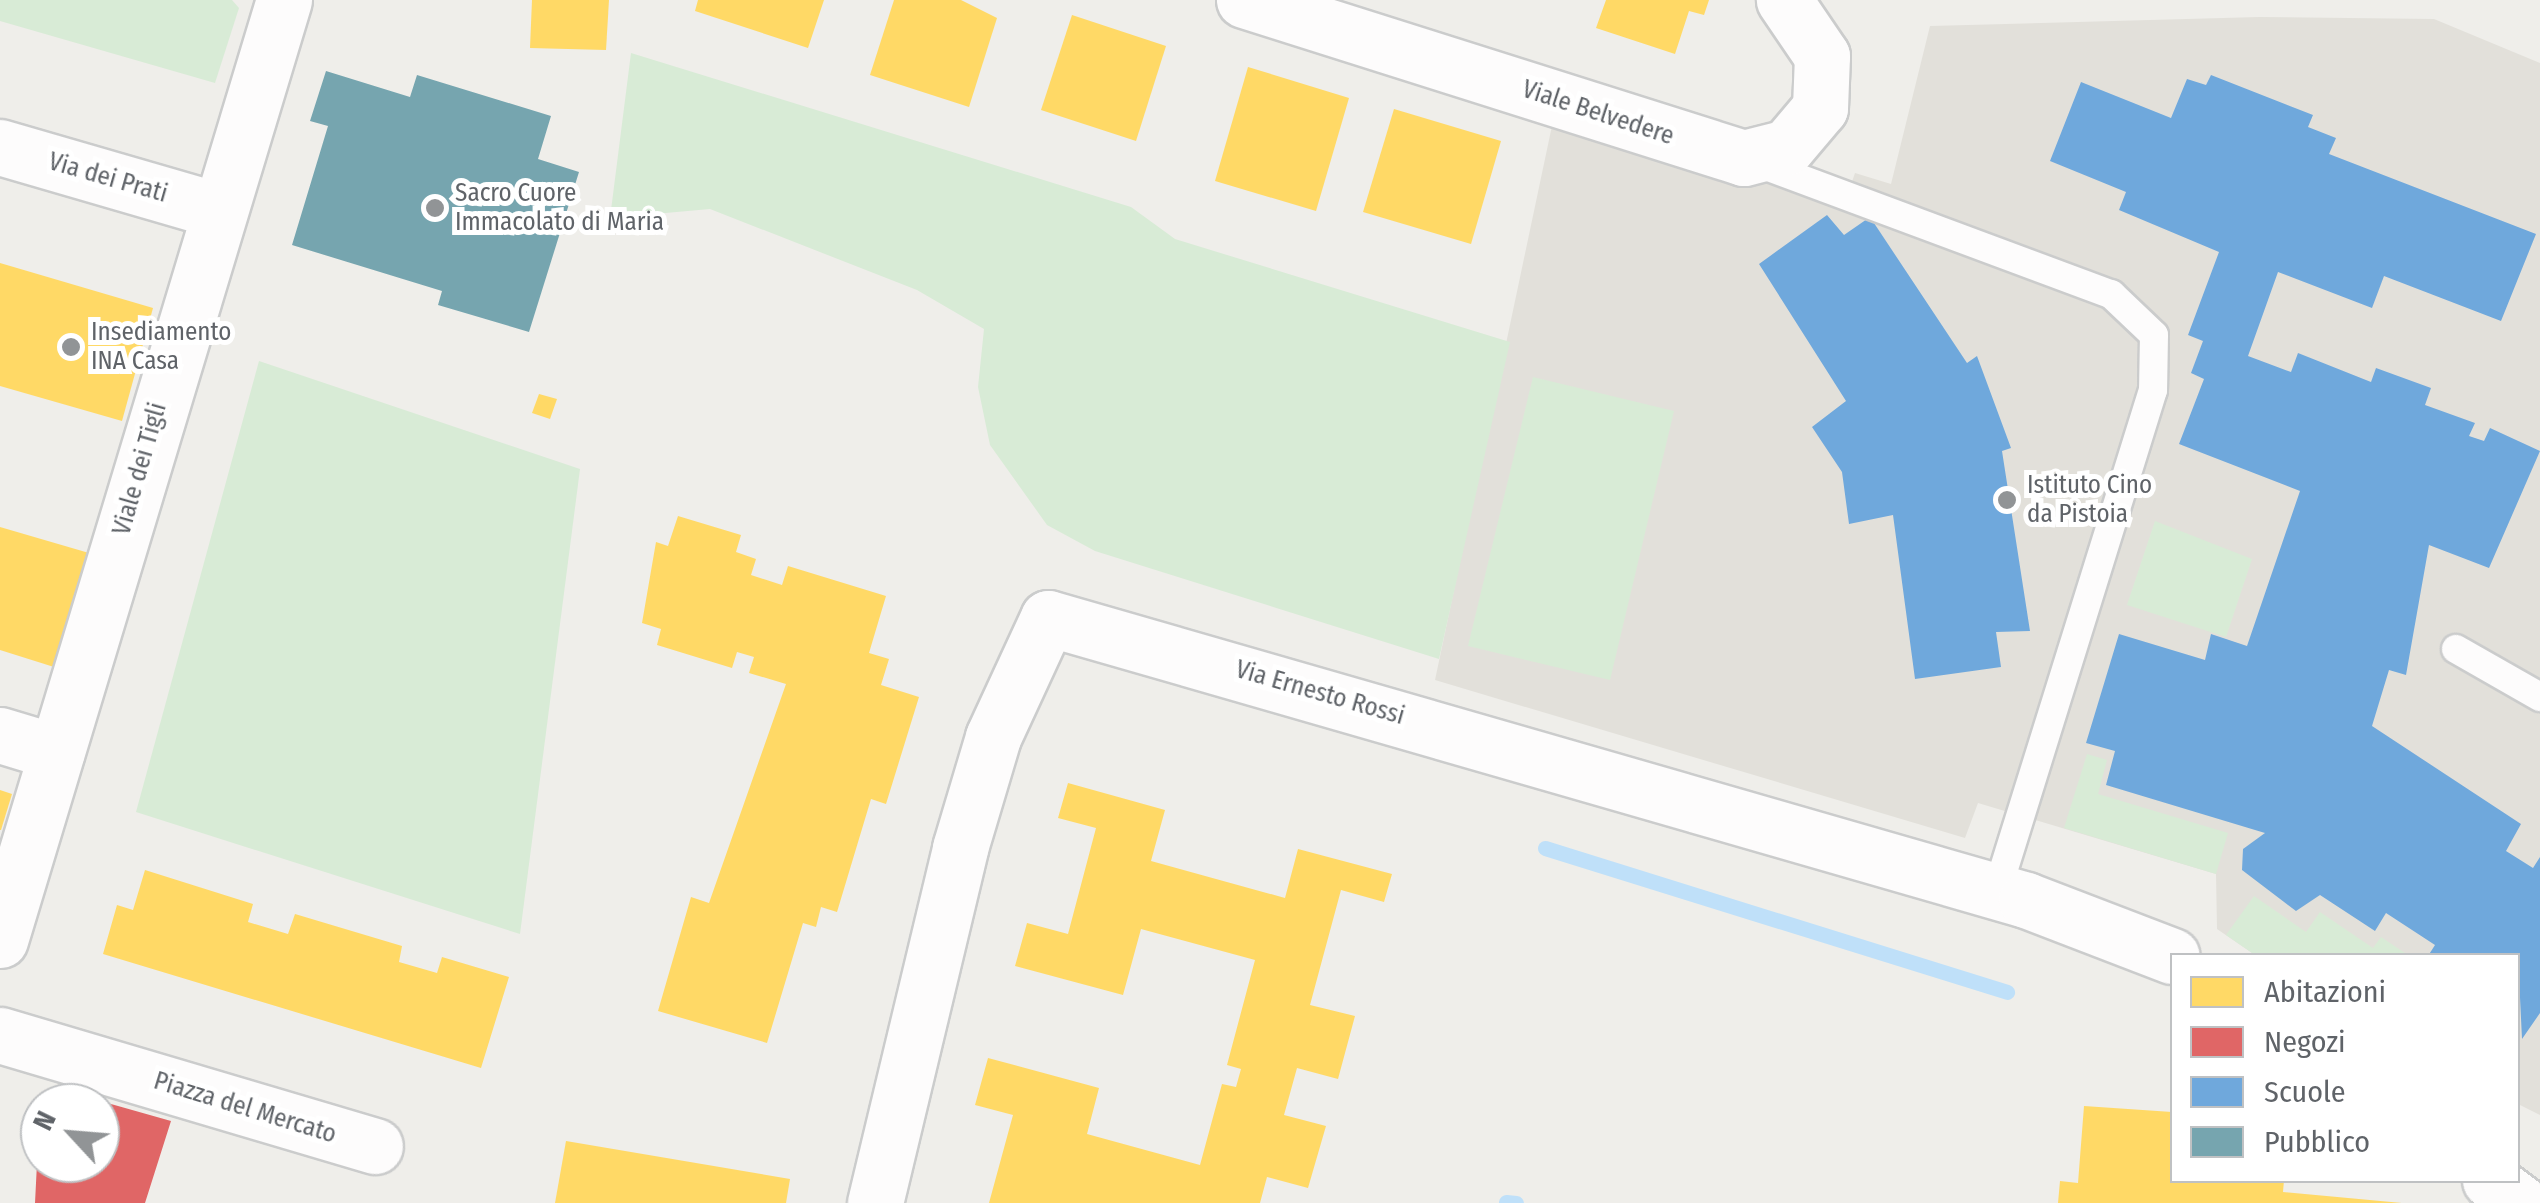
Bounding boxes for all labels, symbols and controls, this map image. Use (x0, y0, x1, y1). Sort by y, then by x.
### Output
street label: Viale Belvedere (1518, 74, 1678, 152)
street label: Via dei Prati (45, 147, 171, 209)
place label: Sacro Cuore Immacolato di Maria (455, 179, 664, 238)
marker: Sacro Cuore Immacolato di Maria (424, 197, 446, 219)
place label: Insediamento INA Casa (91, 318, 231, 377)
marker: Insediamento INA Casa (60, 336, 82, 358)
street label: Viale dei Tigli (107, 399, 173, 539)
place label: Istituto Cino da Pistoia (2027, 471, 2152, 530)
marker: Istituto Cino da Pistoia (1996, 489, 2018, 511)
street label: Via Ernesto Rossi (1232, 655, 1408, 731)
legend (2170, 953, 2520, 1183)
text: Abitazioni (2264, 974, 2386, 1010)
text: Negozi (2264, 1024, 2346, 1060)
street label: Piazza del Mercato (150, 1066, 340, 1150)
text: Scuole (2264, 1074, 2346, 1110)
north arrow (20, 1083, 120, 1183)
text: N (26, 1106, 63, 1135)
text: Pubblico (2264, 1124, 2370, 1160)

